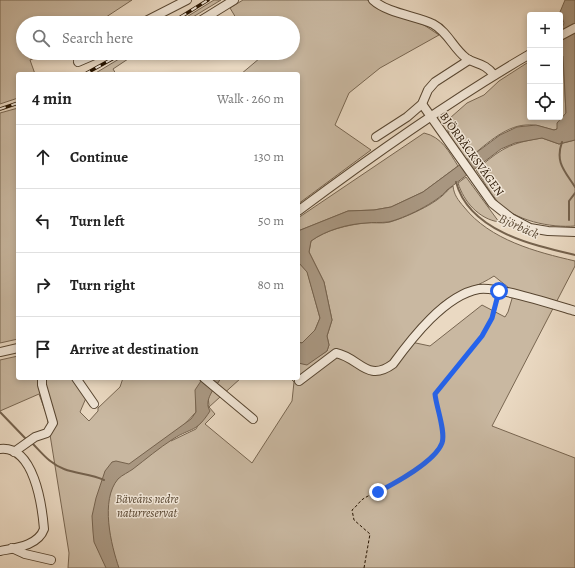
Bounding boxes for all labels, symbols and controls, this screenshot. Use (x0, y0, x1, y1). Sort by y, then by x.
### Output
map controls (527, 12, 563, 120)
button: + (527, 12, 563, 48)
search box (16, 16, 300, 60)
icon: search (30, 27, 52, 49)
text: Search here (62, 28, 133, 48)
button: − (527, 48, 563, 84)
button: locate (527, 84, 563, 120)
text: 4 min (32, 87, 72, 110)
text: Walk · 260 m (217, 90, 284, 107)
street label: BJÖRBÄCKSVÄGEN (436, 109, 508, 199)
icon: ahead (32, 146, 54, 168)
text: Continue (70, 147, 128, 167)
text: 130 m (254, 148, 284, 165)
icon: left (32, 210, 54, 232)
water label: Björbäck (496, 210, 542, 242)
text: Turn left (70, 211, 125, 231)
text: 50 m (258, 212, 284, 229)
icon: right (32, 274, 54, 296)
text: Turn right (70, 275, 135, 295)
text: 80 m (257, 276, 284, 293)
route start (490, 282, 508, 300)
icon: arrive (32, 338, 54, 360)
text: Arrive at destination (70, 339, 199, 359)
route end (369, 483, 387, 501)
park label: Bäveåns nedre naturreservat (115, 491, 179, 521)

